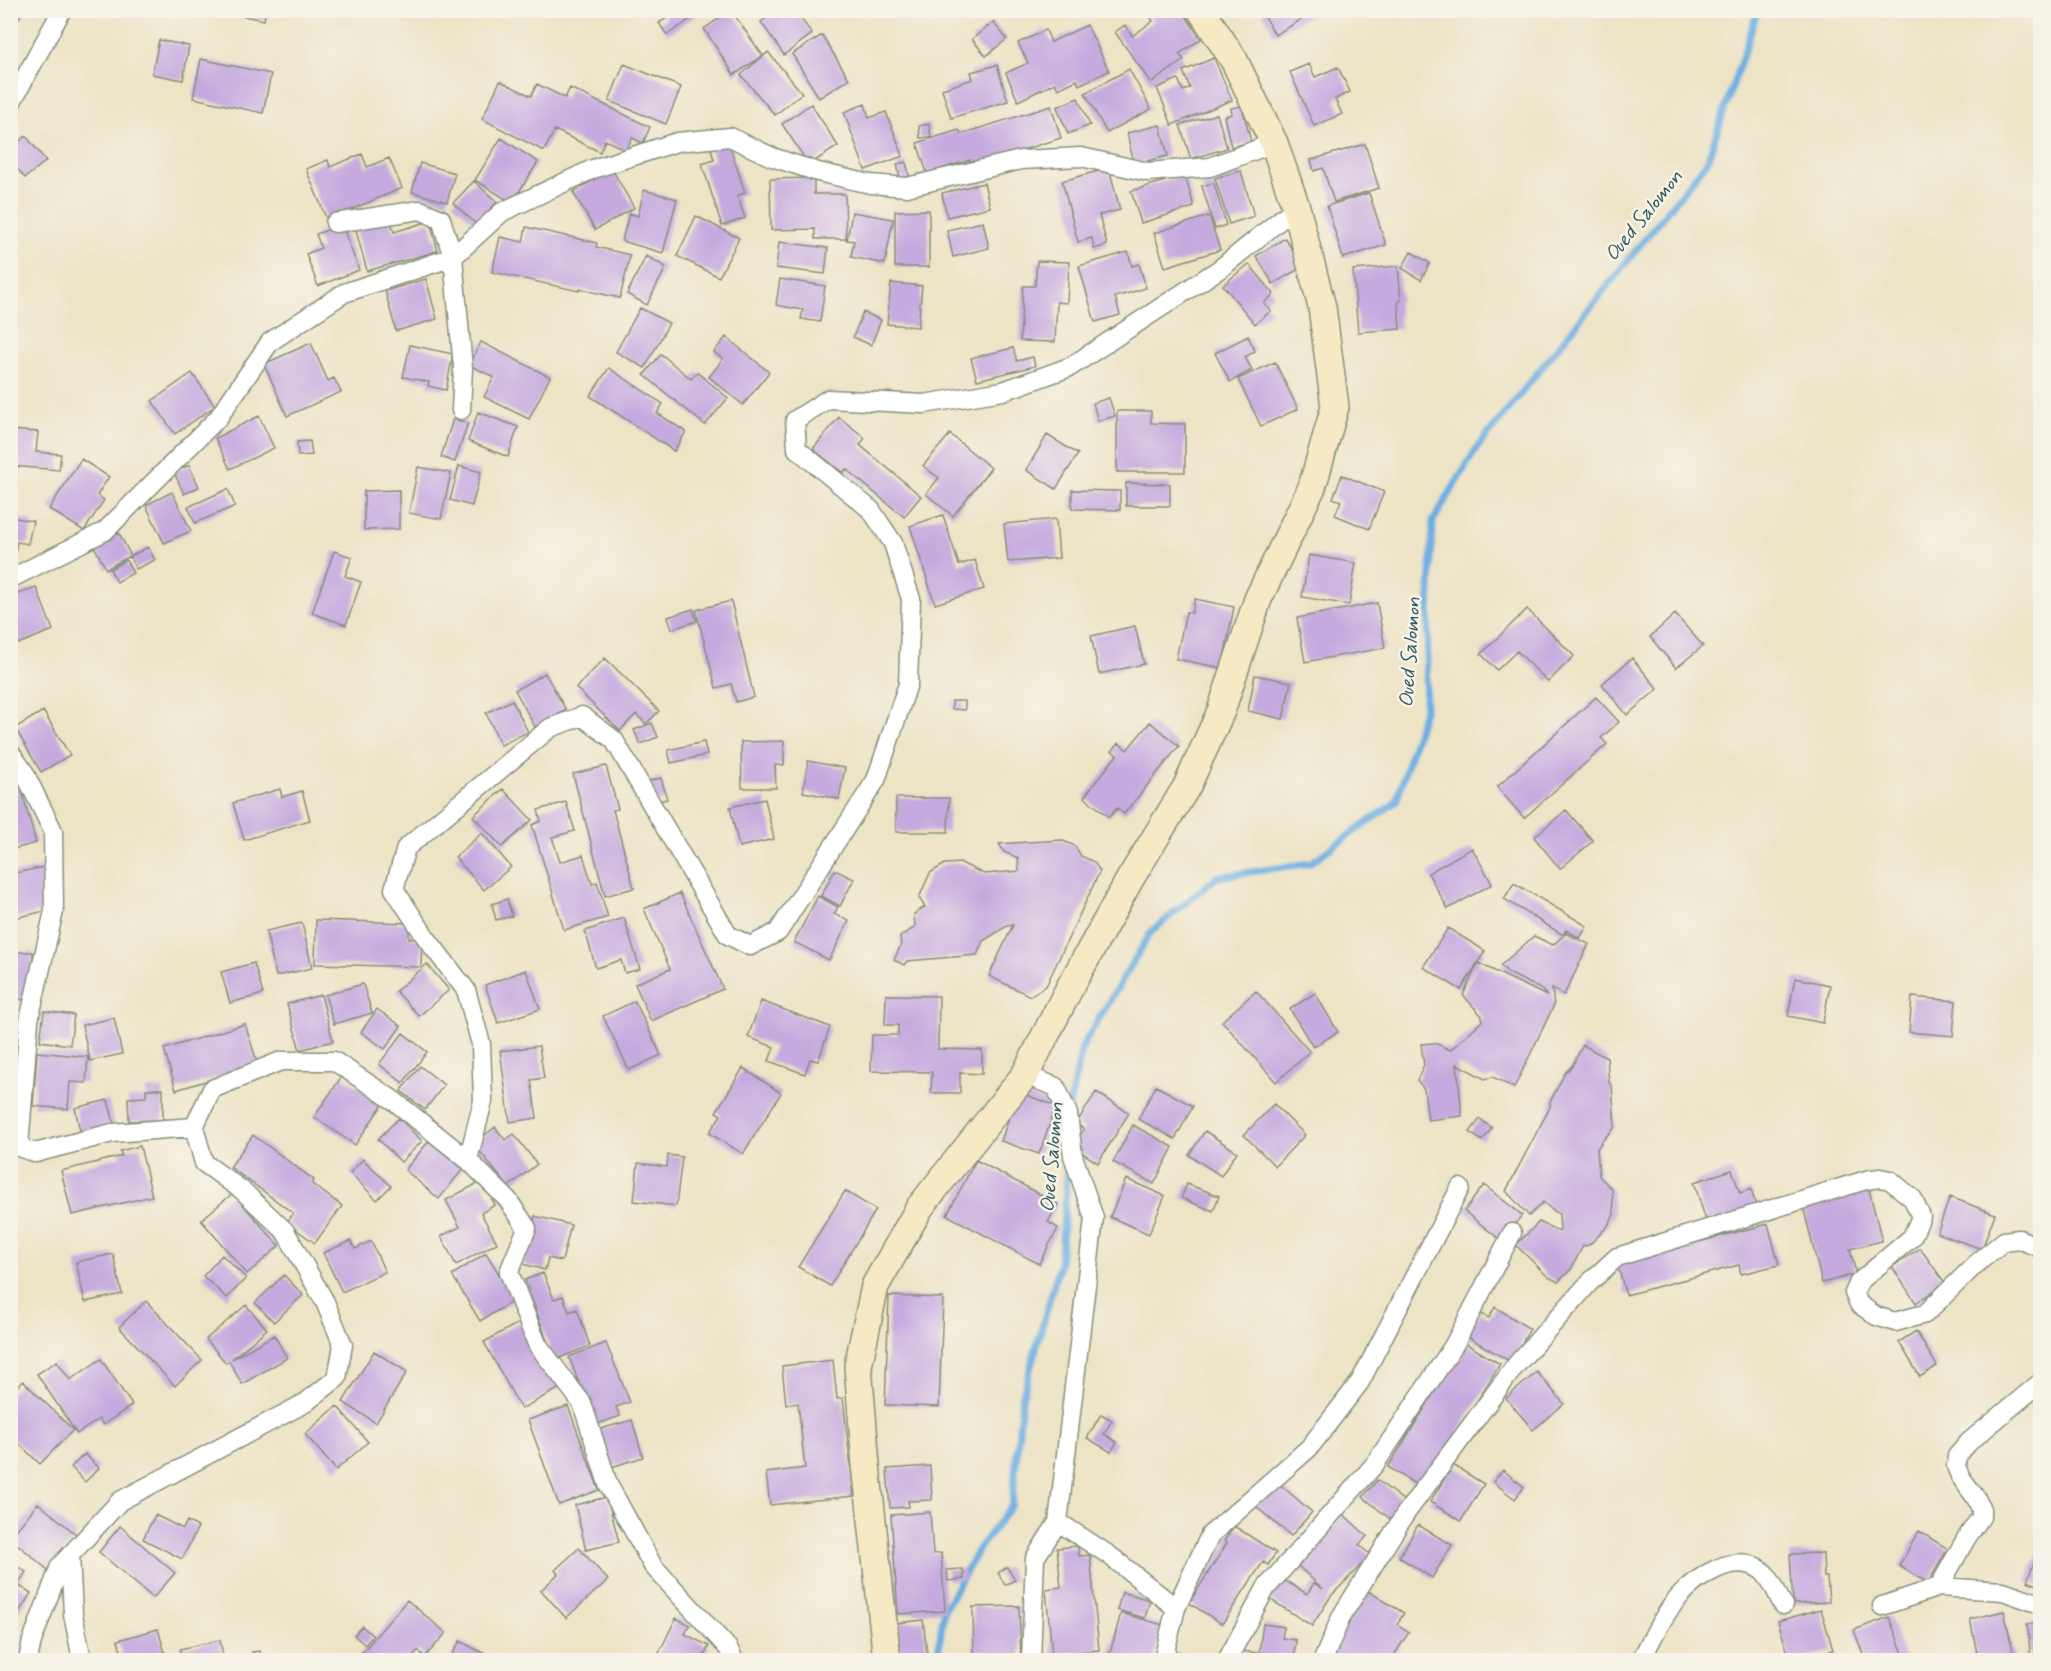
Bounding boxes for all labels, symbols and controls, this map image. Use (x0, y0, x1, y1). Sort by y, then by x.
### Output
water label: Oued Salomon (1599, 164, 1689, 267)
water label: Oued Salomon (1393, 596, 1428, 708)
water label: Oued Salomon (1034, 1101, 1071, 1213)

